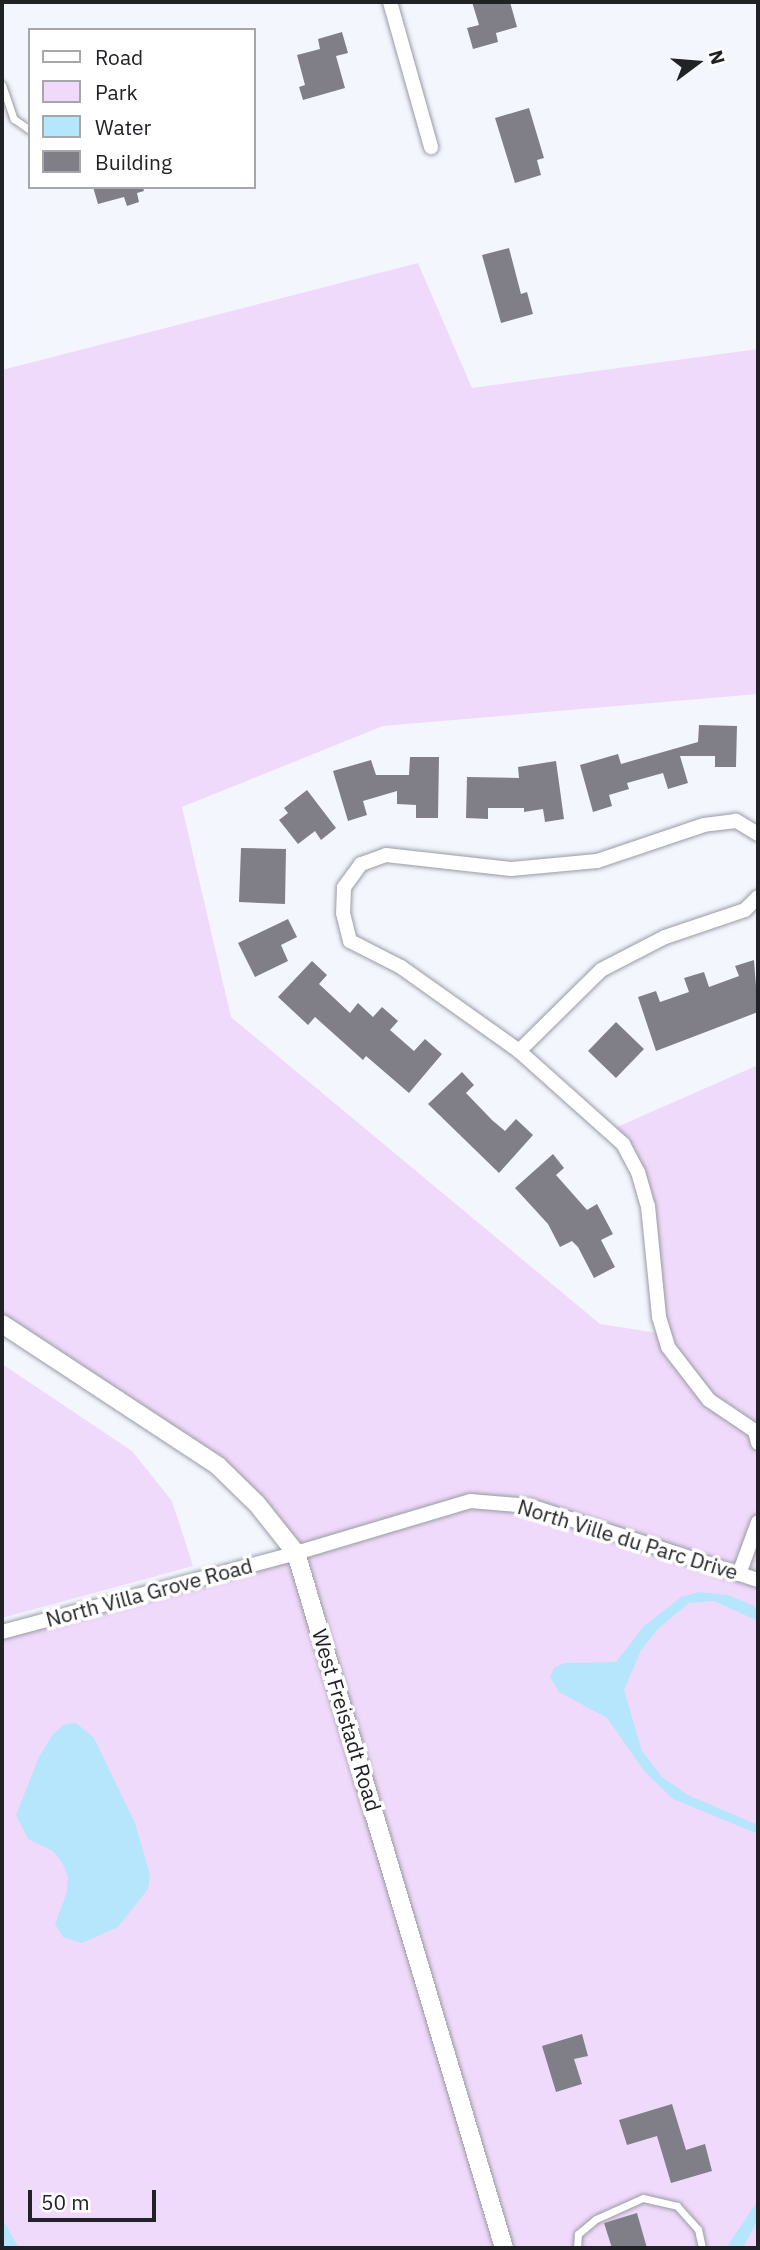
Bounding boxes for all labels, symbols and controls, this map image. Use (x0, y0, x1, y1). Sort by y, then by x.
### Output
legend (28, 28, 256, 189)
north arrow (662, 28, 732, 98)
text: Road (95, 43, 143, 71)
text: N (704, 47, 731, 67)
text: Park (95, 78, 138, 106)
text: Water (95, 113, 151, 141)
text: Building (95, 148, 172, 176)
street label: North Ville du Parc Drive (515, 1493, 741, 1585)
street label: North Villa Grove Road (43, 1552, 255, 1632)
street label: West Freistadt Road (307, 1626, 387, 1814)
scale bar (32, 2176, 159, 2220)
text: 50 m (41, 2188, 90, 2216)

